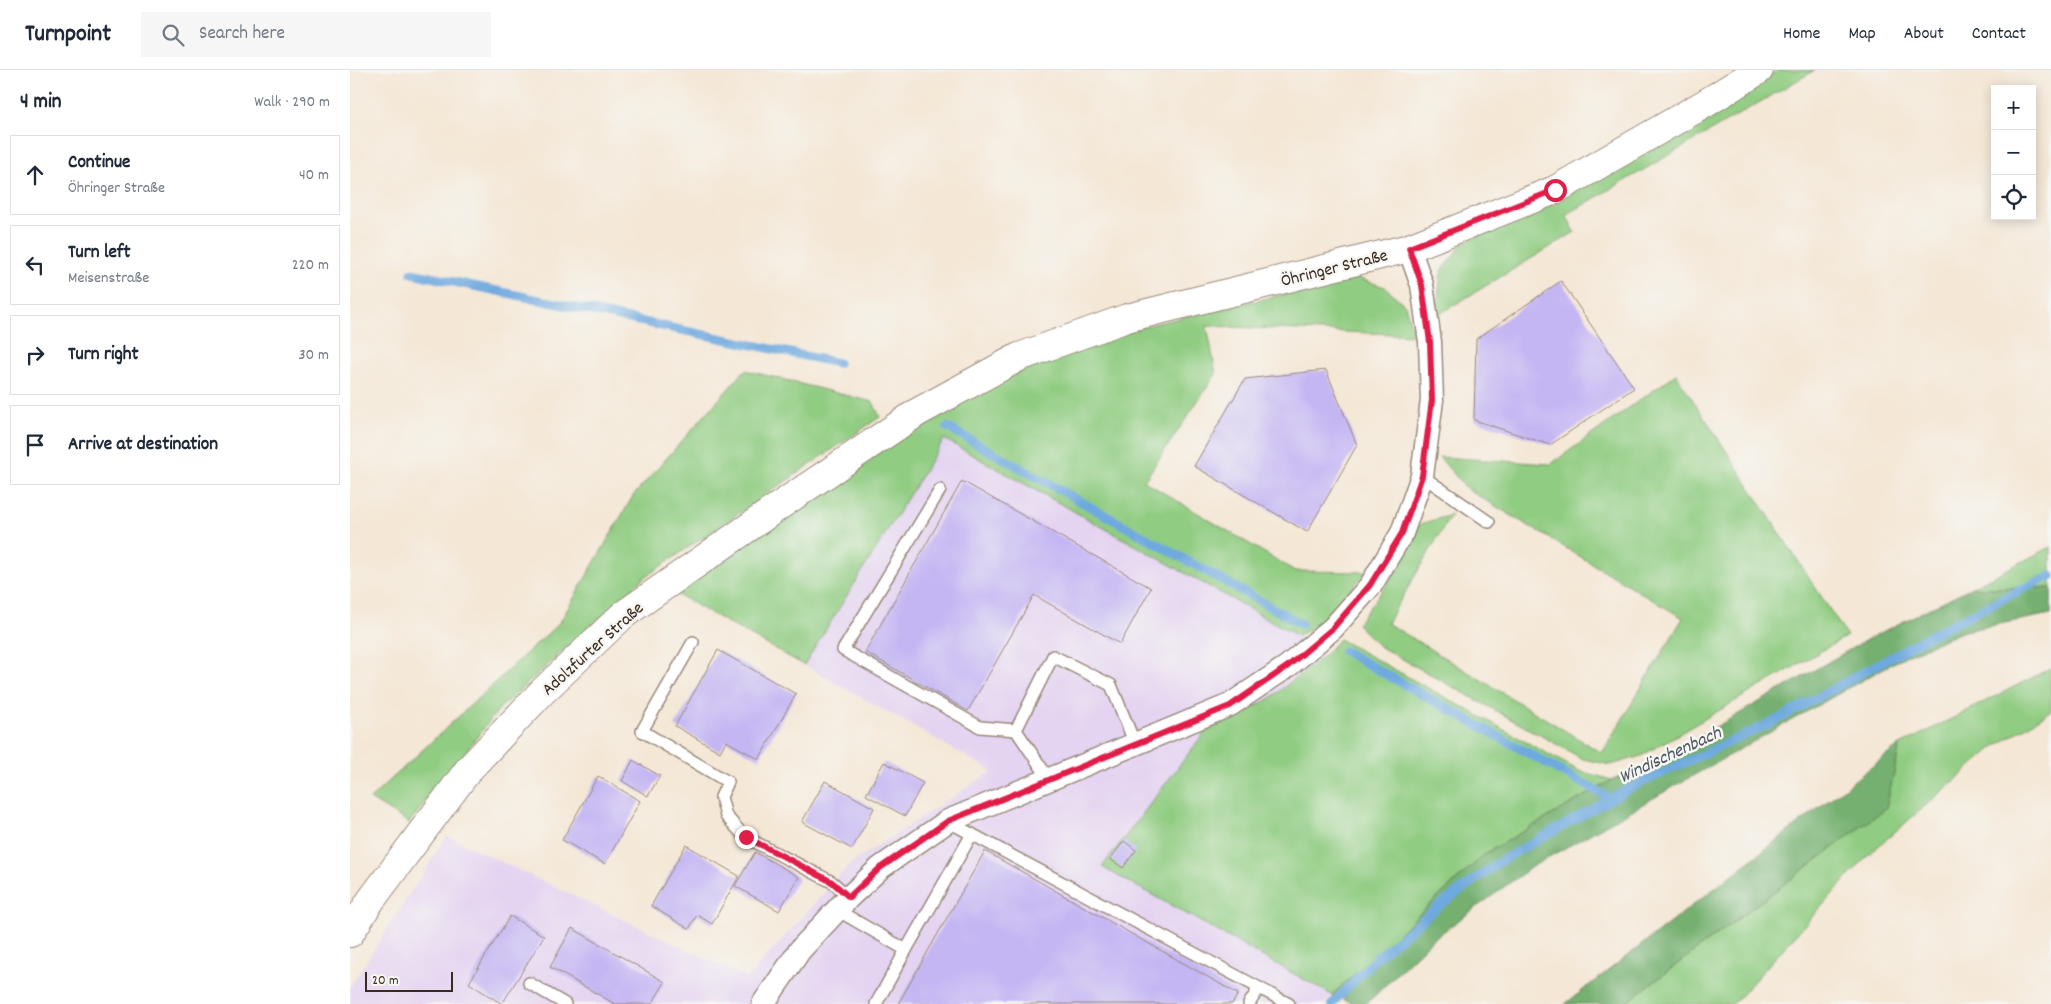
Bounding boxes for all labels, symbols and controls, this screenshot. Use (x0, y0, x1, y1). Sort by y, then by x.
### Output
search box (141, 12, 491, 57)
text: Turnpoint (25, 18, 111, 52)
icon: search (159, 21, 187, 49)
text: Search here (199, 21, 285, 48)
text: Home (1783, 22, 1820, 47)
text: Map (1848, 22, 1876, 47)
text: About (1904, 22, 1944, 47)
text: Contact (1972, 22, 2026, 47)
map controls (1991, 85, 2036, 220)
button: + (1991, 85, 2036, 130)
text: 4 min (20, 88, 62, 118)
text: Walk · 290 m (254, 91, 330, 114)
button: − (1991, 130, 2036, 175)
text: Continue (68, 150, 130, 177)
icon: ahead (21, 161, 49, 189)
text: 40 m (299, 164, 329, 187)
button: locate (1991, 175, 2036, 220)
text: Öhringer Straße (68, 177, 165, 200)
route start (1544, 179, 1567, 202)
text: Turn left (68, 240, 131, 267)
street label: Öhringer Straße (1279, 244, 1391, 295)
icon: left (21, 251, 49, 279)
text: 220 m (292, 254, 329, 277)
text: Meisenstraße (68, 267, 149, 290)
icon: right (21, 341, 49, 369)
text: Turn right (68, 342, 139, 369)
text: 30 m (299, 344, 329, 367)
icon: arrive (21, 431, 49, 459)
text: Arrive at destination (68, 432, 218, 459)
street label: Adolzfurter Straße (537, 597, 650, 703)
water label: Windischenbach (1615, 720, 1727, 792)
route end (735, 826, 758, 849)
scale bar (365, 969, 452, 992)
text: 20 m (372, 971, 399, 991)

